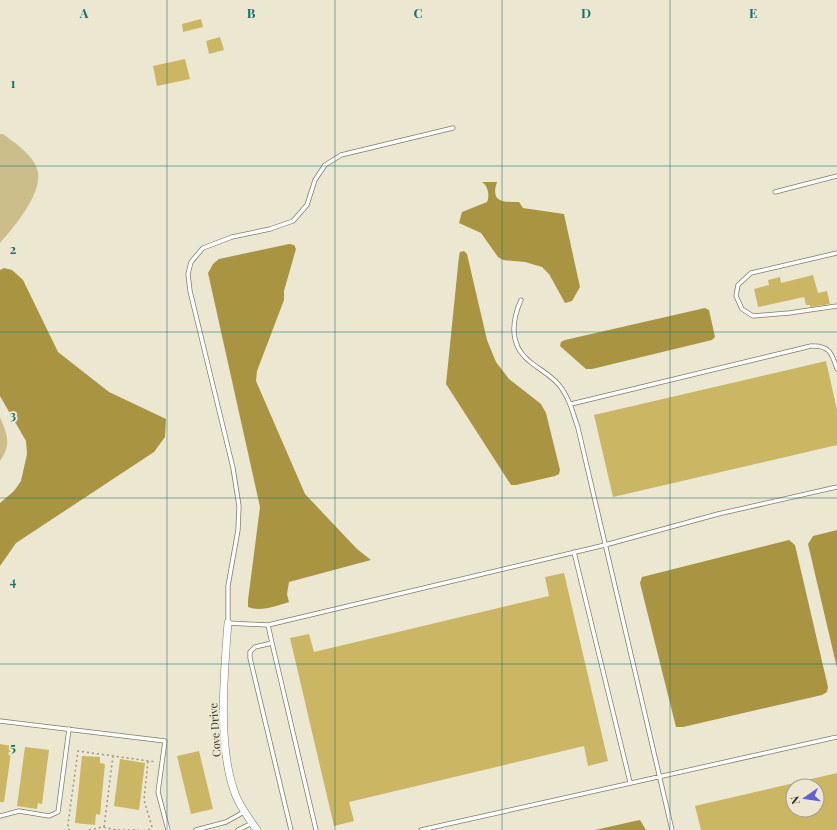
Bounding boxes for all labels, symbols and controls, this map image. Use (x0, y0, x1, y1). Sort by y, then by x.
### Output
text: A (79, 4, 89, 21)
text: B (247, 4, 256, 21)
text: C (413, 4, 423, 21)
text: D (581, 4, 591, 21)
text: E (749, 4, 757, 21)
text: 1 (11, 74, 16, 91)
text: 2 (10, 240, 17, 257)
text: 3 (10, 406, 16, 423)
text: 4 (10, 572, 17, 589)
street label: Cove Drive (205, 702, 224, 758)
text: 5 (10, 738, 16, 755)
north arrow (785, 778, 825, 818)
text: N (787, 795, 803, 806)

